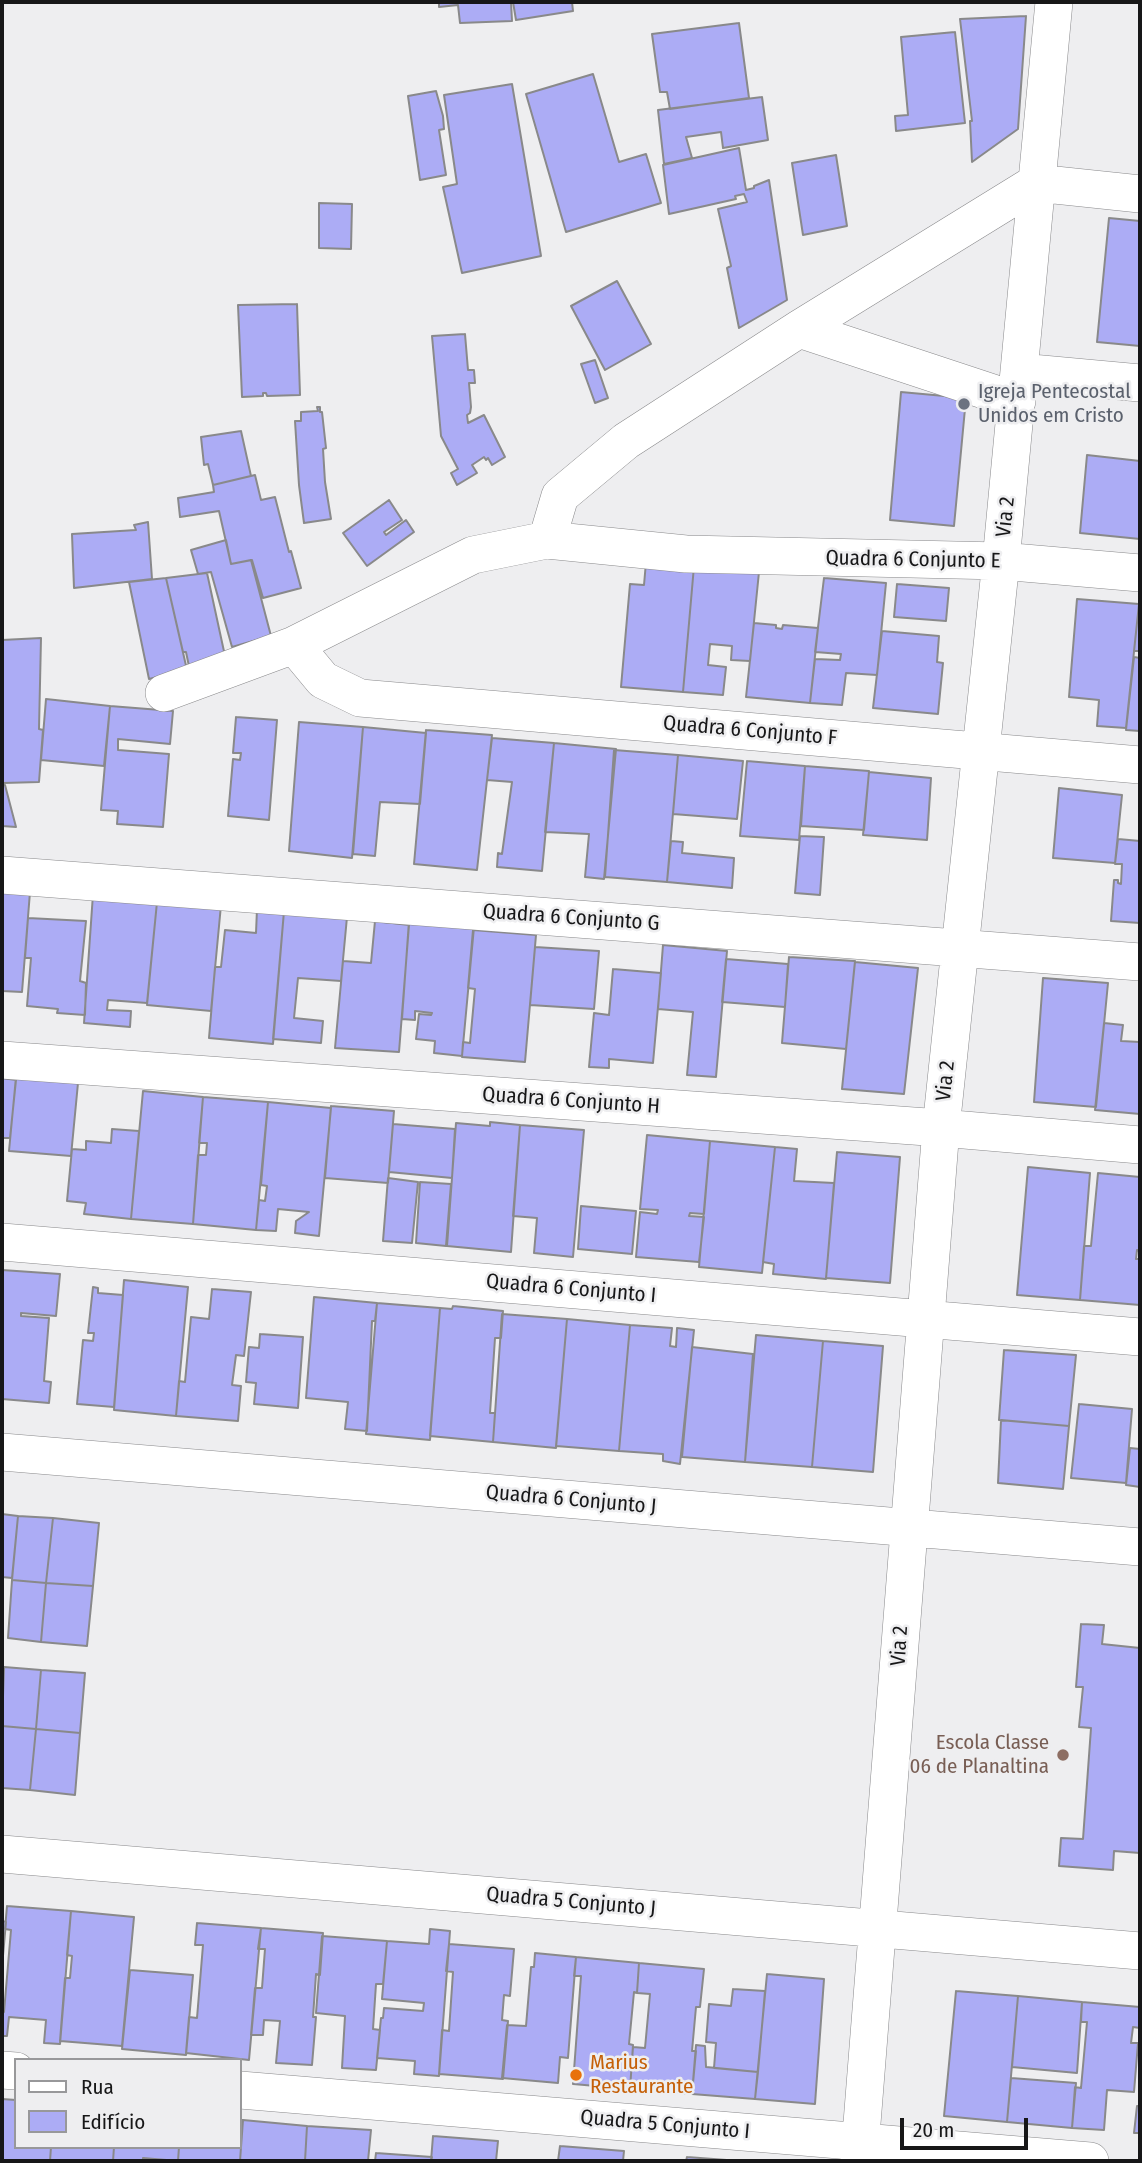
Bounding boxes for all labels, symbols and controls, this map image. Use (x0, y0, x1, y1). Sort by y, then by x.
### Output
place label: Igreja Pentecostal Unidos em Cristo (978, 379, 1131, 429)
marker: Igreja Pentecostal Unidos em Cristo (956, 396, 972, 412)
street label: Via 2 (991, 496, 1021, 538)
street label: Quadra 6 Conjunto E (825, 546, 1001, 574)
street label: Quadra 6 Conjunto F (662, 711, 838, 751)
street label: Quadra 6 Conjunto G (482, 899, 660, 937)
street label: Via 2 (931, 1060, 961, 1102)
street label: Quadra 6 Conjunto H (481, 1082, 661, 1120)
street label: Quadra 6 Conjunto I (485, 1269, 657, 1309)
street label: Quadra 6 Conjunto J (485, 1480, 657, 1520)
street label: Via 2 (886, 1625, 914, 1667)
place label: Escola Classe 06 de Planaltina (909, 1730, 1049, 1780)
marker: Escola Classe 06 de Planaltina (1055, 1747, 1071, 1763)
street label: Quadra 5 Conjunto J (485, 1882, 657, 1922)
place label: Marius Restaurante (590, 2050, 693, 2100)
legend (14, 2058, 242, 2149)
marker: Marius Restaurante (568, 2067, 584, 2083)
text: Rua (81, 2074, 114, 2100)
scale bar (904, 2104, 1032, 2148)
street label: Quadra 5 Conjunto I (579, 2105, 751, 2145)
text: Edifício (81, 2109, 145, 2135)
text: 20 m (913, 2117, 954, 2143)

